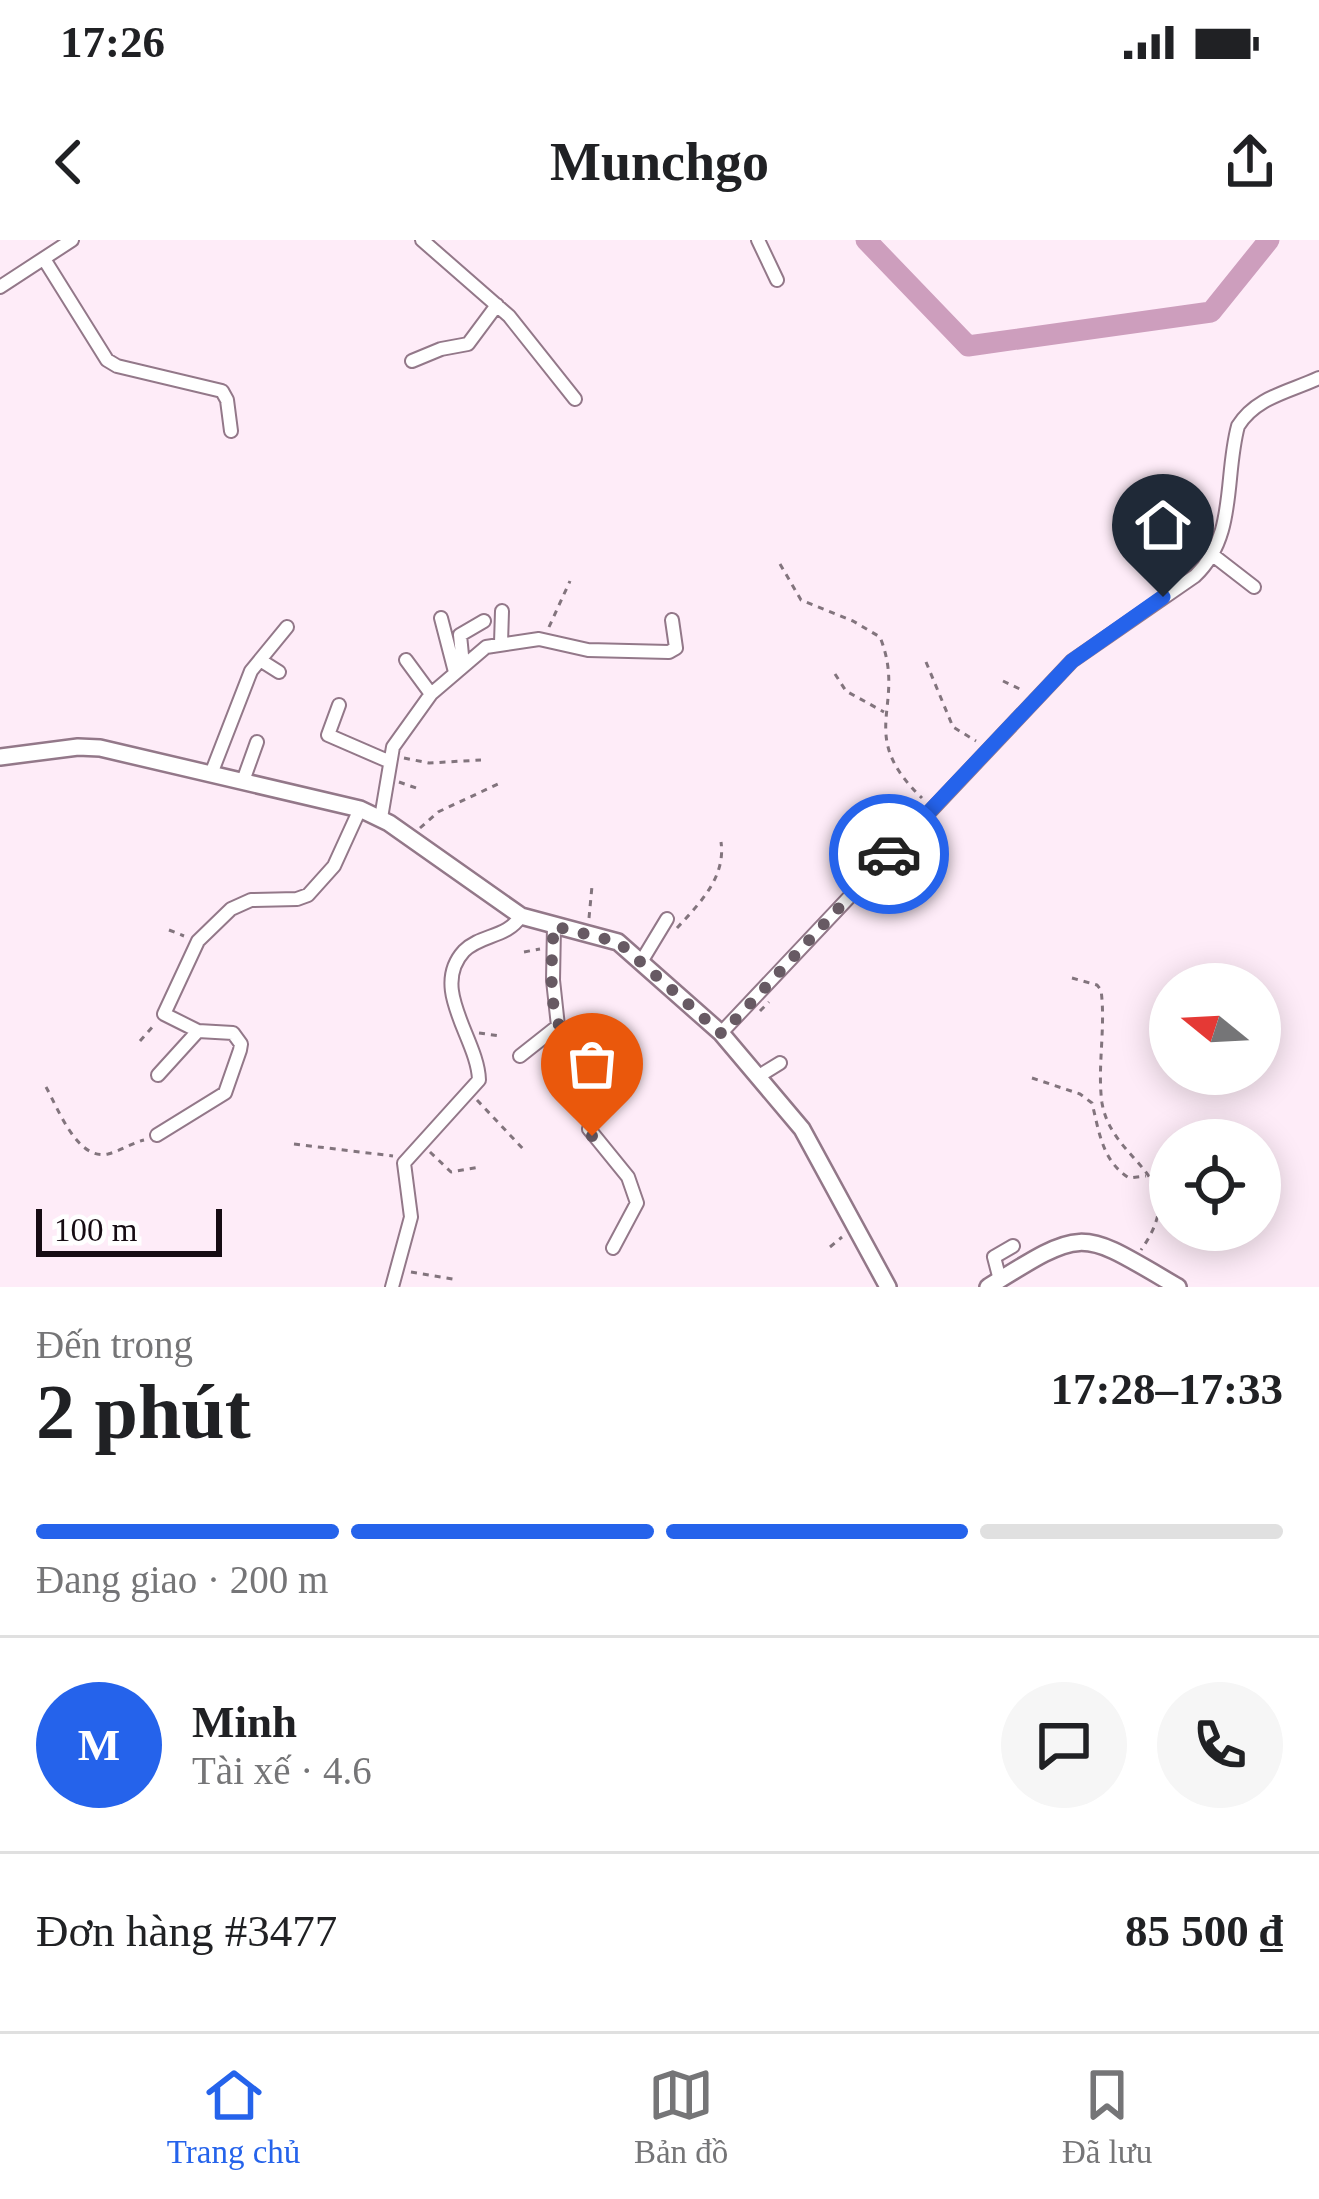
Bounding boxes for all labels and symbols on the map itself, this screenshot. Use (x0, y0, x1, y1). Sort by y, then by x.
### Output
pin (1112, 474, 1214, 597)
courier (829, 794, 949, 914)
north arrow (1149, 963, 1281, 1095)
pin (541, 1013, 643, 1136)
scale bar (36, 1203, 222, 1256)

